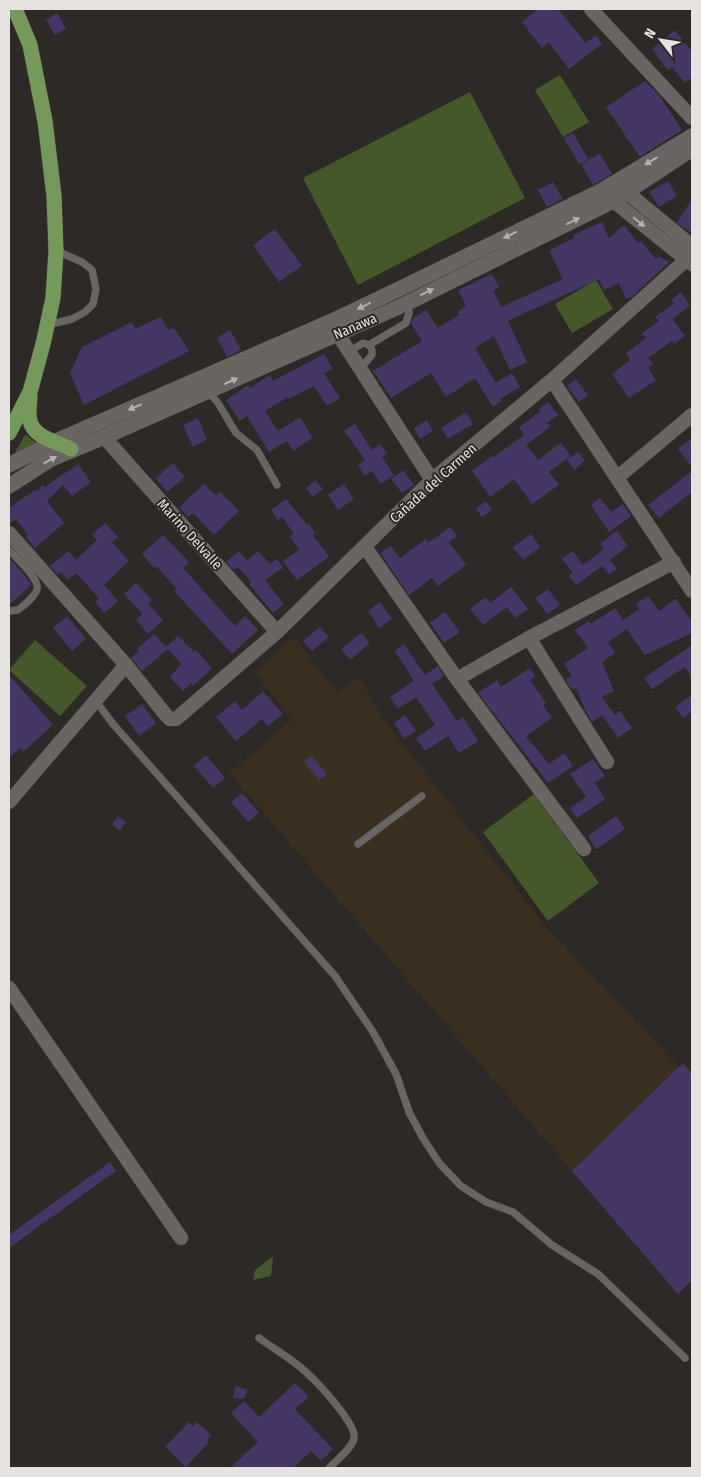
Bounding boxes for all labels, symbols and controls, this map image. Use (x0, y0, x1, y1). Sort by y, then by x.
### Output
north arrow (636, 15, 686, 65)
text: N (641, 26, 660, 42)
one-way arrow (644, 157, 657, 166)
one-way arrow (566, 217, 580, 225)
one-way arrow (632, 217, 645, 228)
one-way arrow (503, 232, 517, 240)
one-way arrow (420, 288, 434, 296)
one-way arrow (357, 302, 371, 310)
street label: Nanawa (331, 309, 380, 343)
one-way arrow (224, 376, 238, 384)
one-way arrow (128, 404, 142, 412)
street label: Cañada del Carmen (386, 440, 480, 527)
one-way arrow (43, 455, 57, 464)
street label: Marino Delvalle (154, 496, 226, 573)

